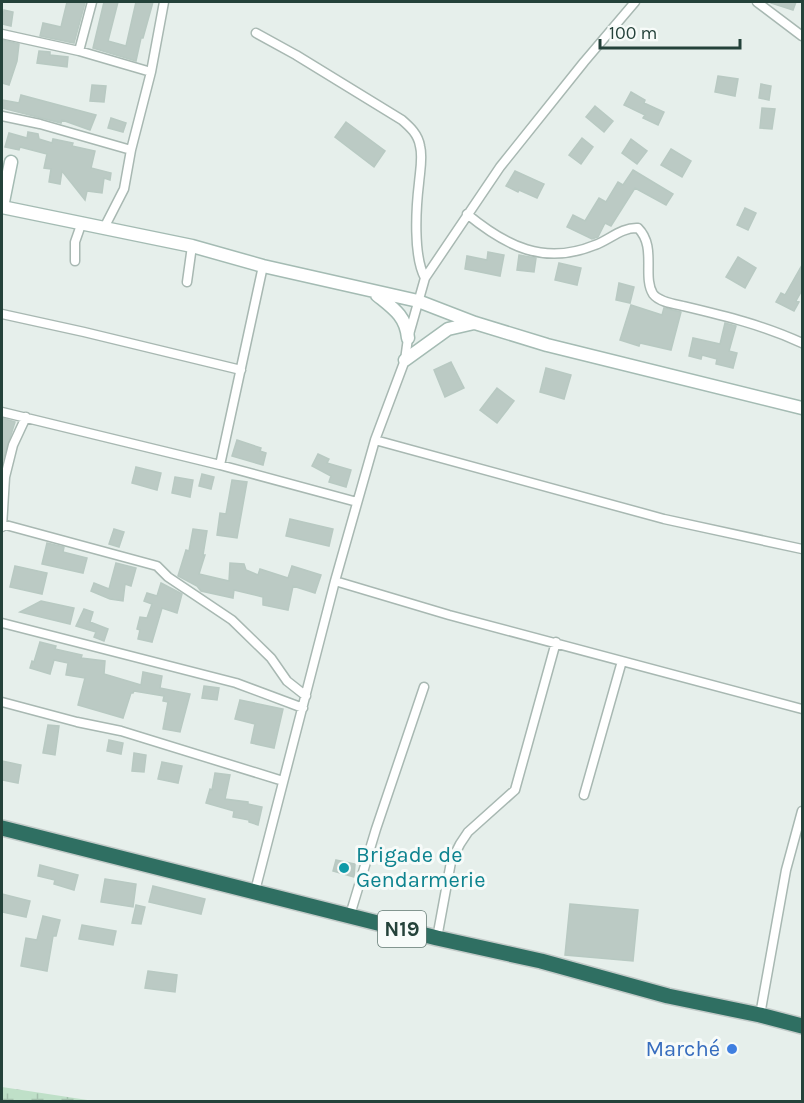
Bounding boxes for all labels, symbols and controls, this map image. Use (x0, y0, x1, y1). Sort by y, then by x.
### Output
scale bar (600, 12, 740, 50)
text: 100 m (609, 22, 657, 44)
place label: Brigade de Gendarmerie (356, 842, 486, 893)
marker: Brigade de Gendarmerie (337, 861, 351, 875)
road number: N19 (378, 911, 426, 947)
place label: Marché (645, 1036, 720, 1062)
marker: Marché (725, 1042, 739, 1056)

